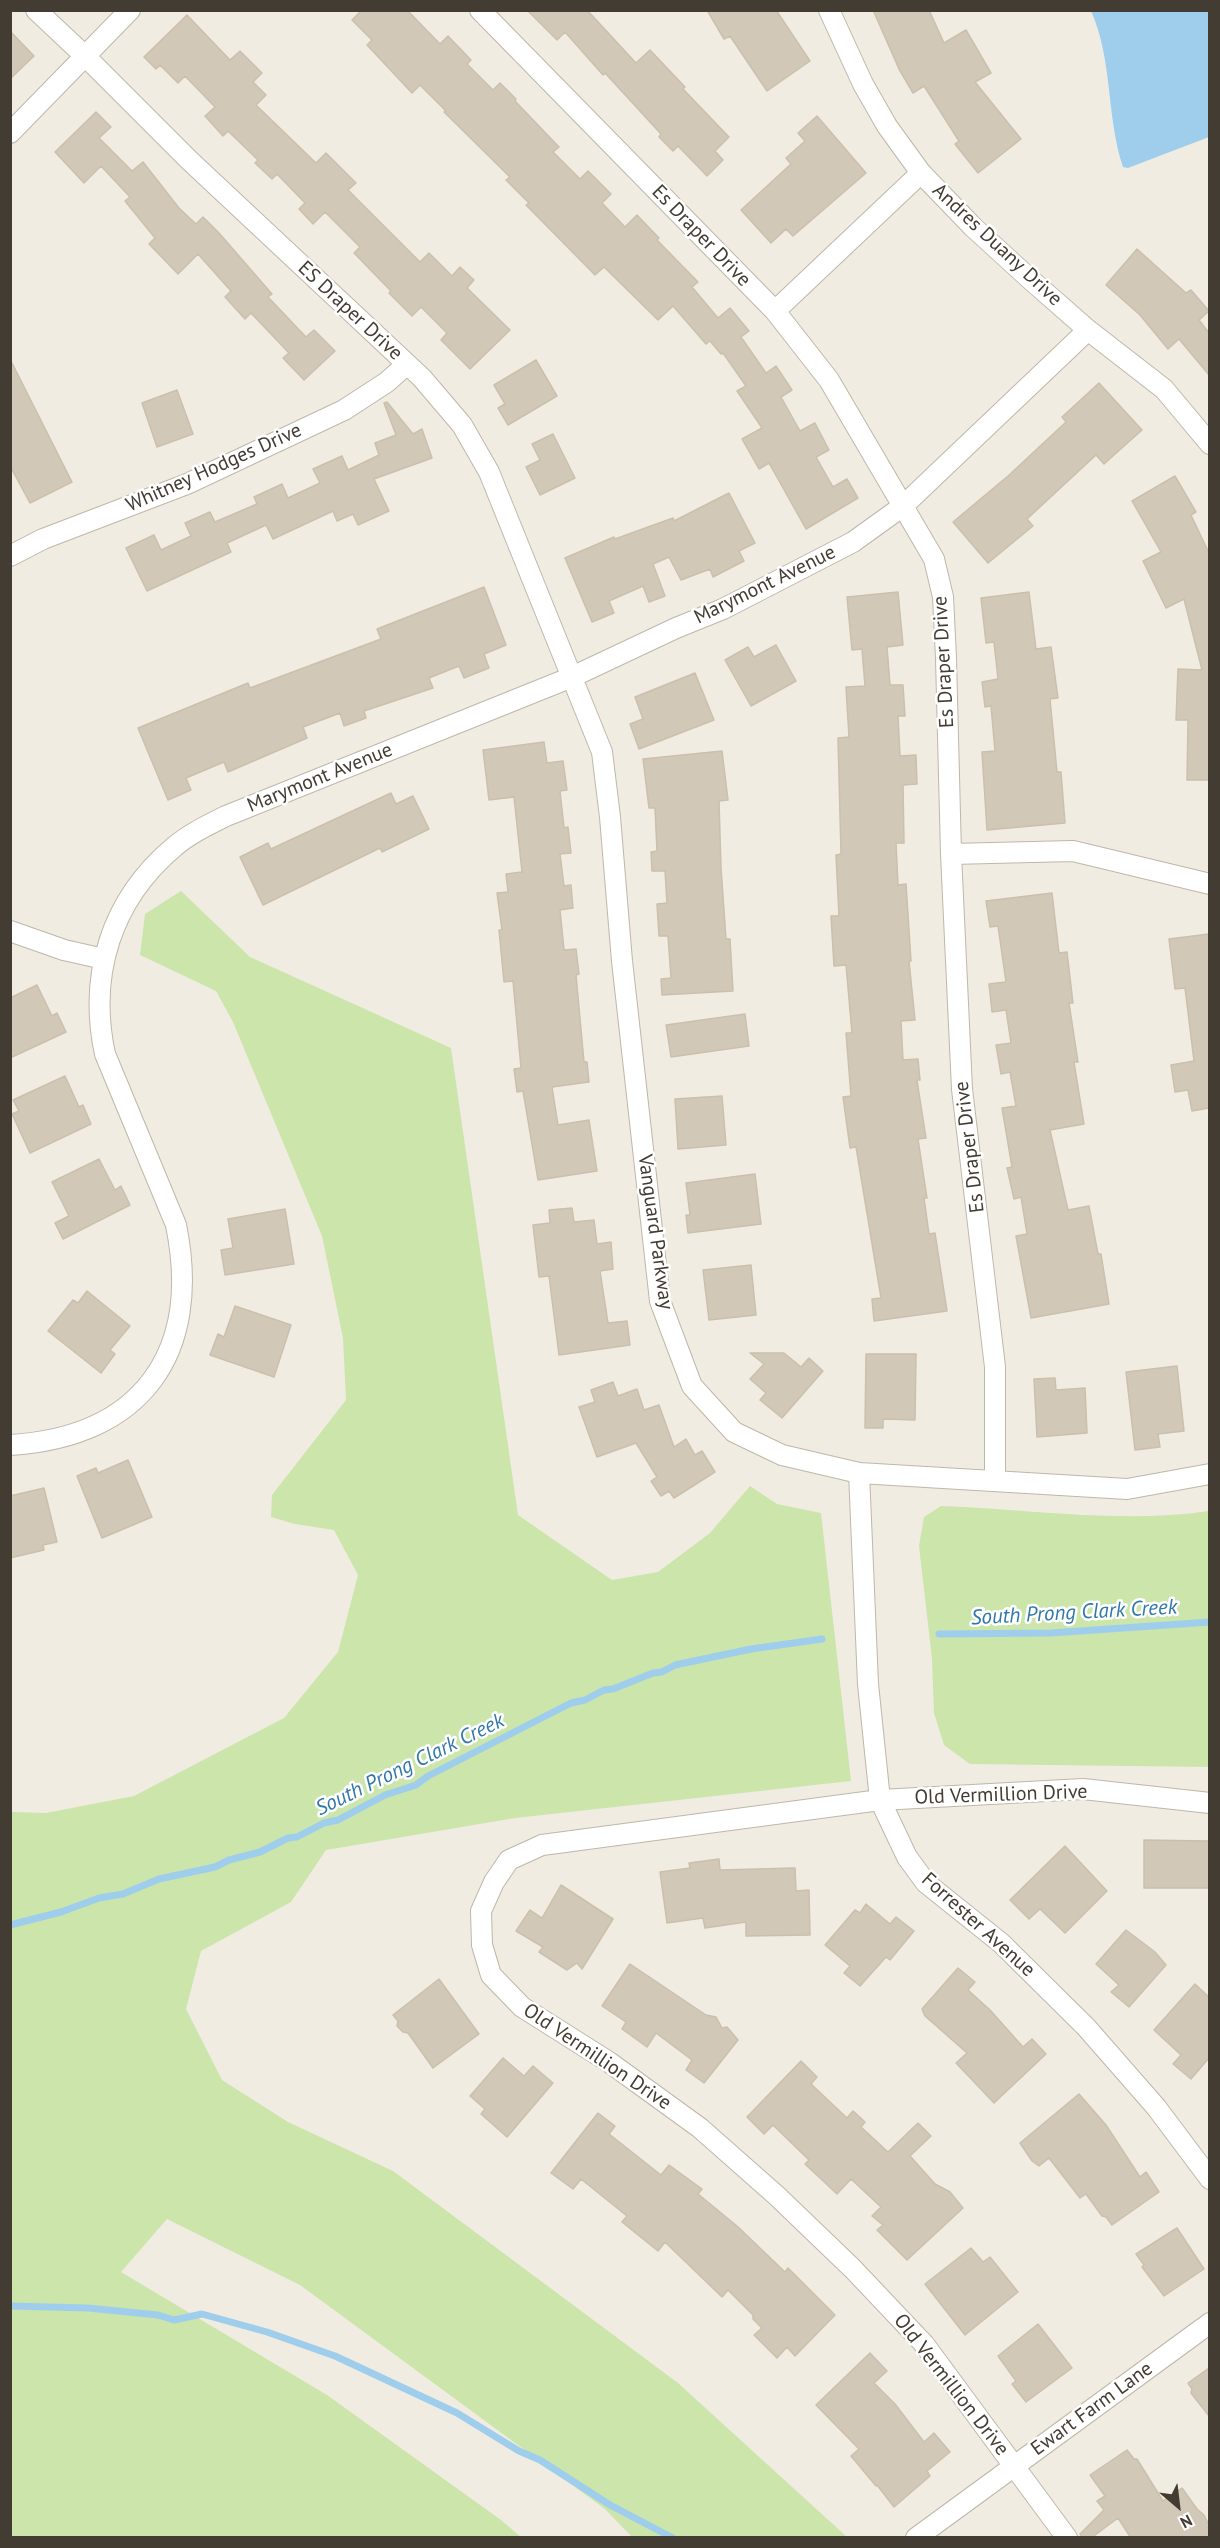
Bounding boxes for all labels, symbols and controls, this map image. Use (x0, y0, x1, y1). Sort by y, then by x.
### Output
street label: Andres Duany Drive (927, 179, 1067, 311)
street label: Es Draper Drive (646, 180, 756, 292)
street label: ES Draper Drive (293, 256, 407, 366)
street label: Whitney Hodges Drive (123, 419, 305, 517)
street label: Marymont Avenue (690, 540, 840, 630)
street label: Es Draper Drive (929, 595, 959, 729)
street label: Marymont Avenue (244, 738, 396, 818)
street label: Es Draper Drive (950, 1080, 990, 1214)
street label: Vanguard Parkway (632, 1153, 678, 1311)
water label: South Prong Clark Creek (970, 1595, 1178, 1631)
water label: South Prong Clark Creek (312, 1708, 508, 1822)
street label: Old Vermillion Drive (914, 1780, 1088, 1810)
street label: Forrester Avenue (916, 1868, 1040, 1982)
street label: Old Vermillion Drive (518, 1999, 676, 2115)
street label: Old Vermillion Drive (888, 2309, 1014, 2461)
street label: Ewart Farm Lane (1027, 2357, 1157, 2461)
north arrow (1148, 2476, 1208, 2536)
text: N (1177, 2511, 1196, 2533)

